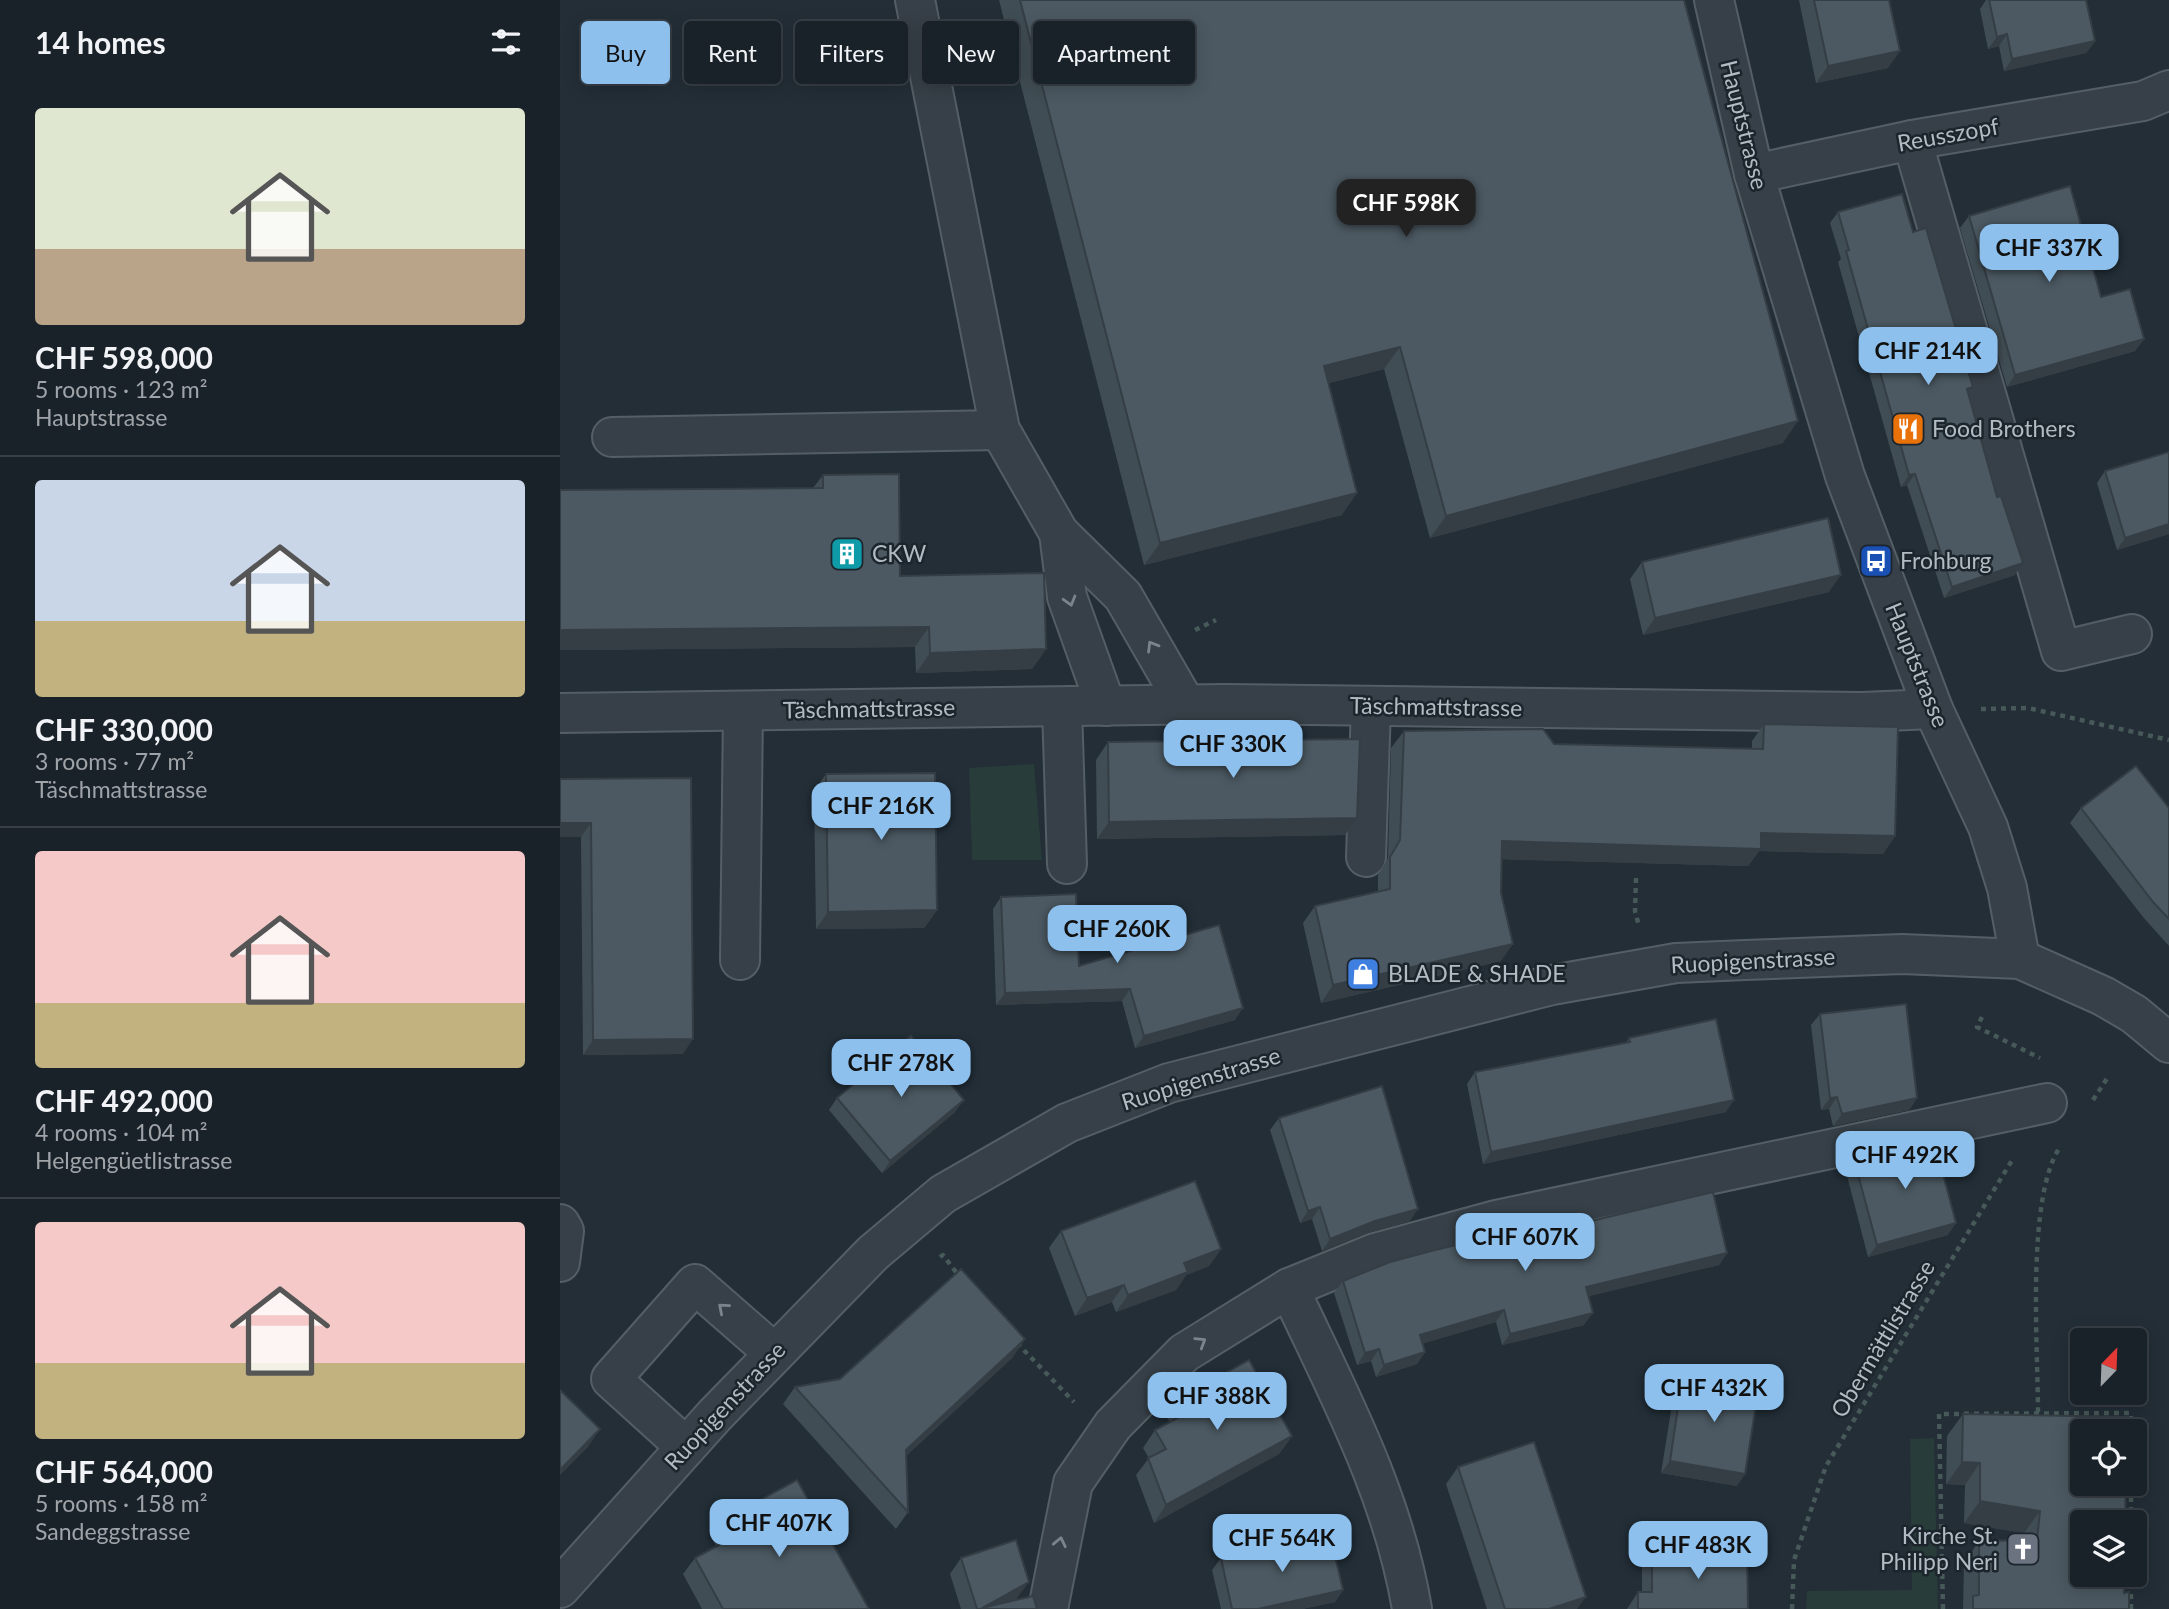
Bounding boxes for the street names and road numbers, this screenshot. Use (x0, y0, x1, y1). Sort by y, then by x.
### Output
street label: Hauptstrasse (1715, 57, 1775, 192)
street label: Reusszopf (1895, 111, 2001, 157)
street label: Hauptstrasse (1880, 598, 1956, 731)
street label: Täschmattstrasse (1350, 690, 1522, 722)
street label: Täschmattstrasse (783, 692, 955, 724)
street label: Ruopigenstrasse (1670, 942, 1836, 978)
street label: Ruopigenstrasse (1118, 1041, 1284, 1116)
street label: Obermättlistrasse (1824, 1255, 1940, 1422)
street label: Ruopigenstrasse (658, 1335, 791, 1475)

